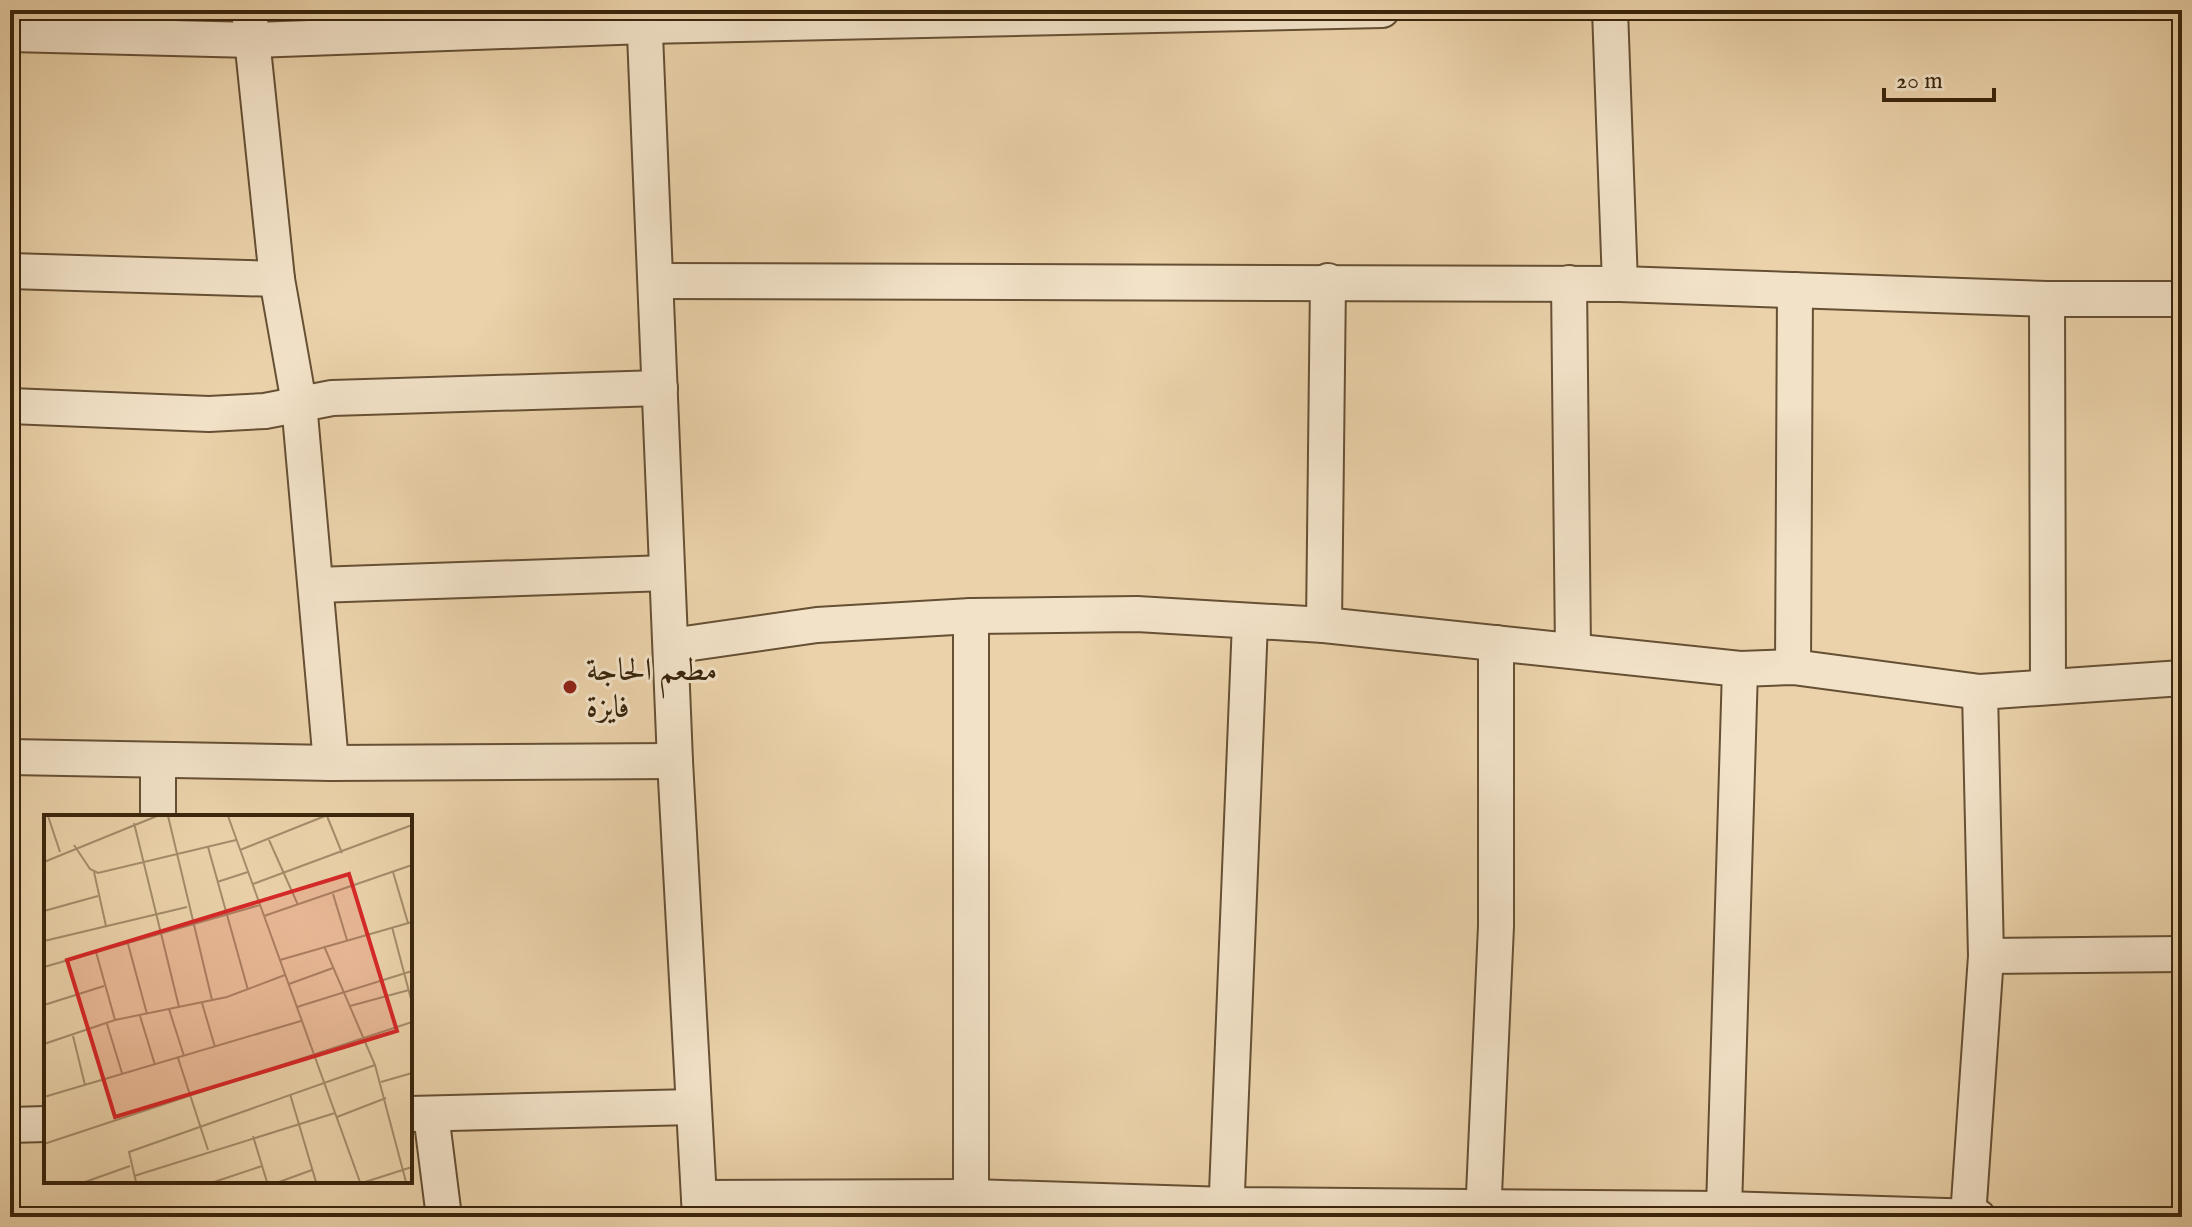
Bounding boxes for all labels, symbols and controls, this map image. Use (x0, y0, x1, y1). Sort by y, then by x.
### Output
scale bar (1884, 52, 1994, 102)
text: 20 m (1896, 66, 1943, 97)
place label: مطعم الحاجة فايزة (586, 651, 717, 729)
marker: مطعم الحاجة فايزة (561, 678, 579, 696)
inset map (44, 815, 412, 1183)

